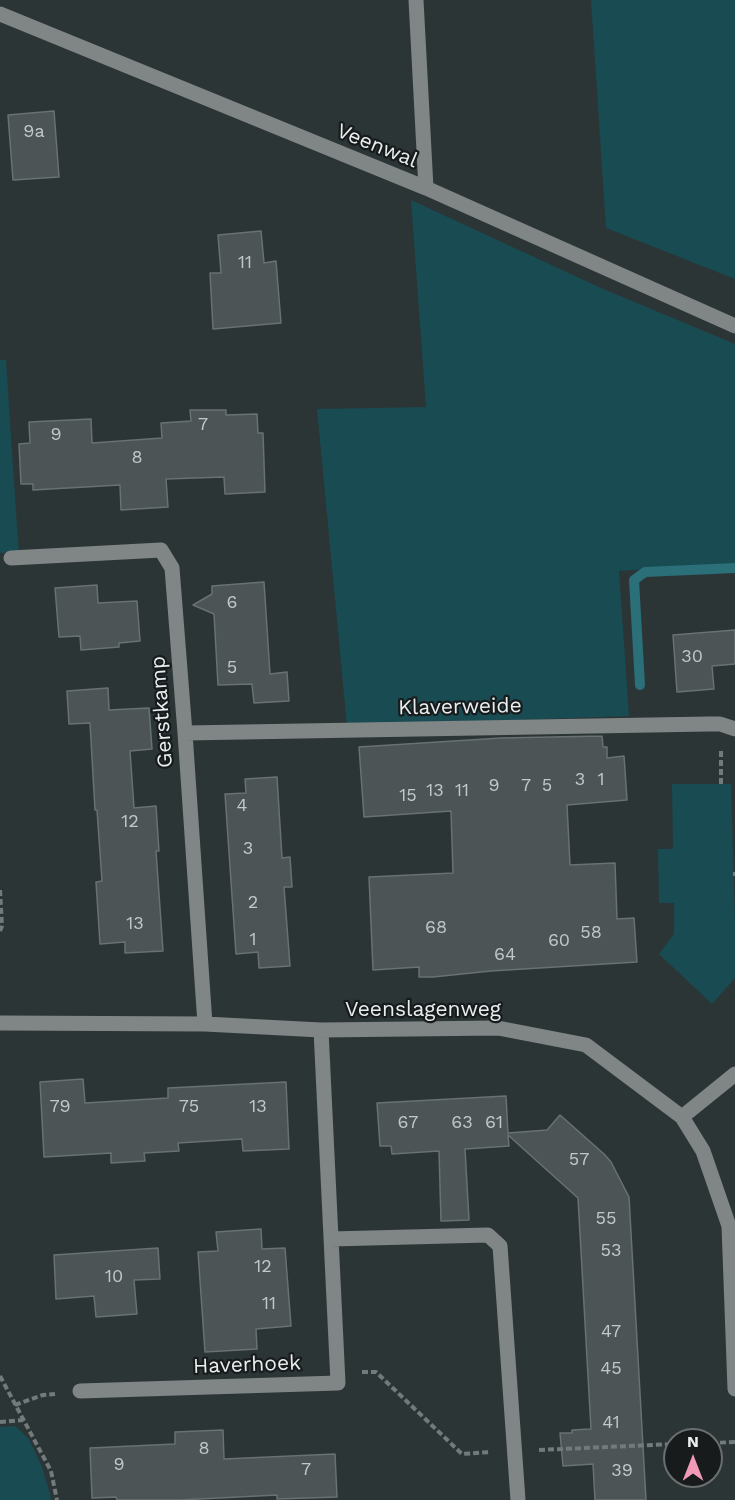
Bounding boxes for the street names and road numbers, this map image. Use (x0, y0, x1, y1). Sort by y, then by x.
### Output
street label: Veenwal (333, 118, 421, 174)
street label: Gerstkamp (146, 655, 178, 769)
street label: Klaverweide (398, 693, 522, 721)
street label: Veenslagenweg (345, 997, 501, 1023)
street label: Haverhoek (193, 1351, 301, 1379)

